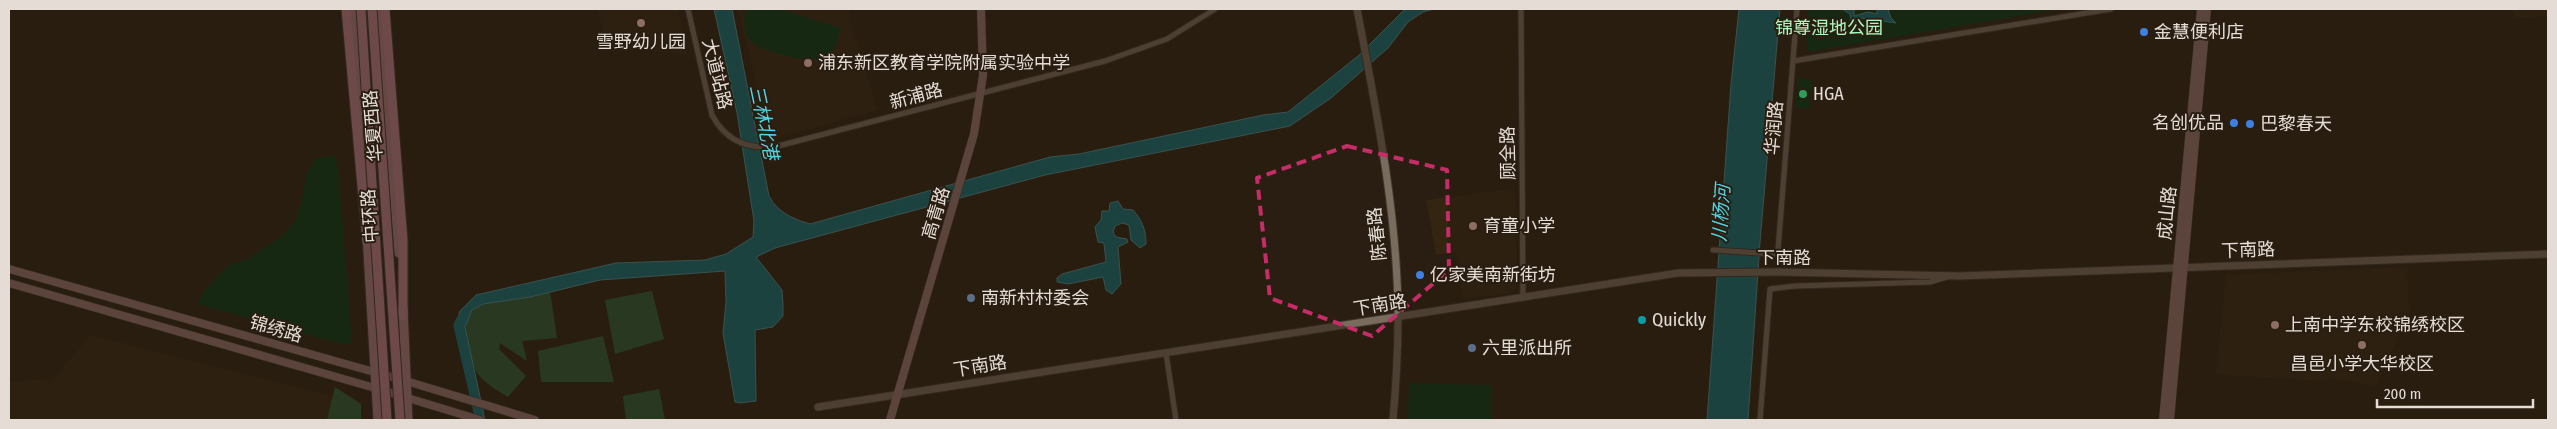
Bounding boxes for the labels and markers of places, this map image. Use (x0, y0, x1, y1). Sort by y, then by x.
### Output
marker: 雪野幼儿园 (635, 17, 647, 29)
place label: 金慧便利店 (2154, 21, 2244, 43)
marker: 金慧便利店 (2138, 26, 2150, 38)
place label: 雪野幼儿园 (596, 31, 686, 53)
place label: 浦东新区教育学院附属实验中学 (818, 52, 1070, 74)
marker: 浦东新区教育学院附属实验中学 (802, 57, 814, 69)
place label: HGA (1813, 83, 1844, 105)
marker: HGA (1797, 88, 1809, 100)
place label: 名创优品 (2152, 112, 2224, 134)
place label: 巴黎春天 (2260, 113, 2332, 135)
marker: 名创优品 (2228, 117, 2240, 129)
marker: 巴黎春天 (2244, 118, 2256, 130)
place label: 育童小学 (1483, 215, 1555, 237)
marker: 育童小学 (1467, 220, 1479, 232)
place label: 亿家美南新街坊 (1430, 264, 1556, 286)
marker: 亿家美南新街坊 (1414, 269, 1426, 281)
place label: 南新村村委会 (981, 287, 1089, 309)
marker: 南新村村委会 (965, 292, 977, 304)
place label: Quickly (1652, 309, 1706, 331)
marker: Quickly (1636, 314, 1648, 326)
place label: 上南中学东校锦绣校区 (2285, 314, 2465, 336)
marker: 上南中学东校锦绣校区 (2269, 319, 2281, 331)
place label: 六里派出所 (1482, 337, 1572, 359)
marker: 昌邑小学大华校区 (2356, 339, 2368, 351)
marker: 六里派出所 (1466, 342, 1478, 354)
place label: 昌邑小学大华校区 (2290, 353, 2434, 375)

